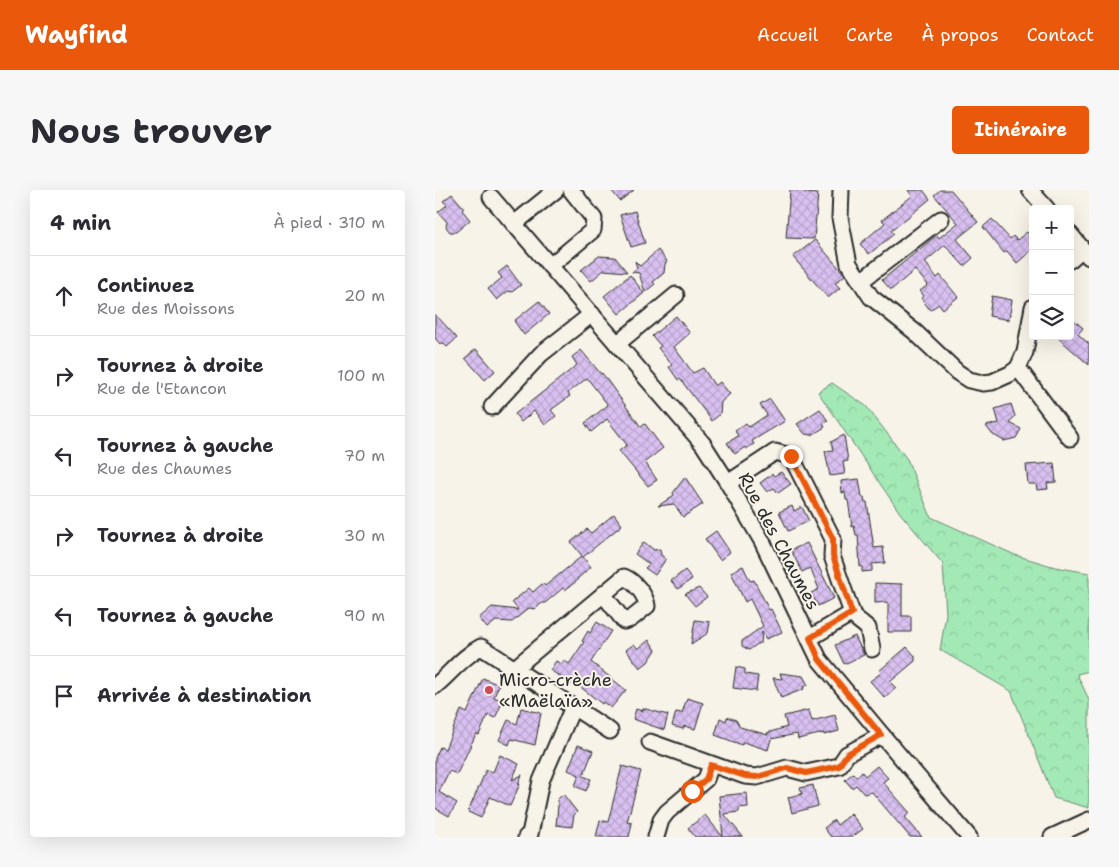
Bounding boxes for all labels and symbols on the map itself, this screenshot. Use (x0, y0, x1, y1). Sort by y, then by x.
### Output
route end (780, 445, 803, 468)
street label: Rue des Chaumes (733, 468, 825, 614)
place label: Micro-crèche «Maëlaïa» (499, 668, 612, 713)
marker: Micro-crèche «Maëlaïa» (483, 684, 495, 696)
route start (681, 780, 704, 803)

